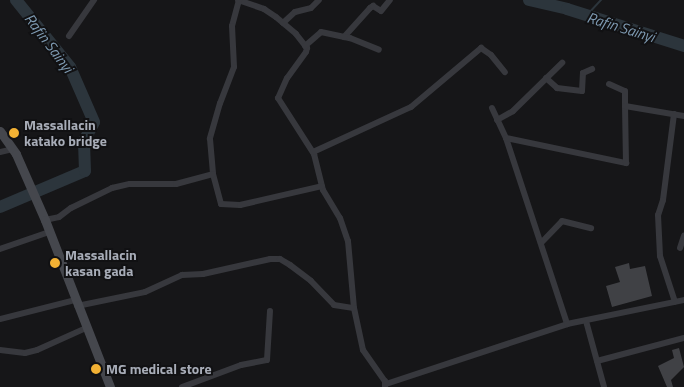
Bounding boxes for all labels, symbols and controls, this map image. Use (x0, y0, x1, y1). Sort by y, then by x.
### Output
water label: Rafin Sainyi (585, 8, 657, 46)
water label: Rafin Sainyi (21, 10, 77, 76)
place label: Massallacin katako bridge (24, 117, 107, 150)
marker: Massallacin katako bridge (8, 127, 20, 139)
place label: Massallacin kasan gada (65, 247, 137, 280)
marker: Massallacin kasan gada (49, 257, 61, 269)
place label: MG medical store (106, 361, 212, 377)
marker: MG medical store (90, 363, 102, 375)

